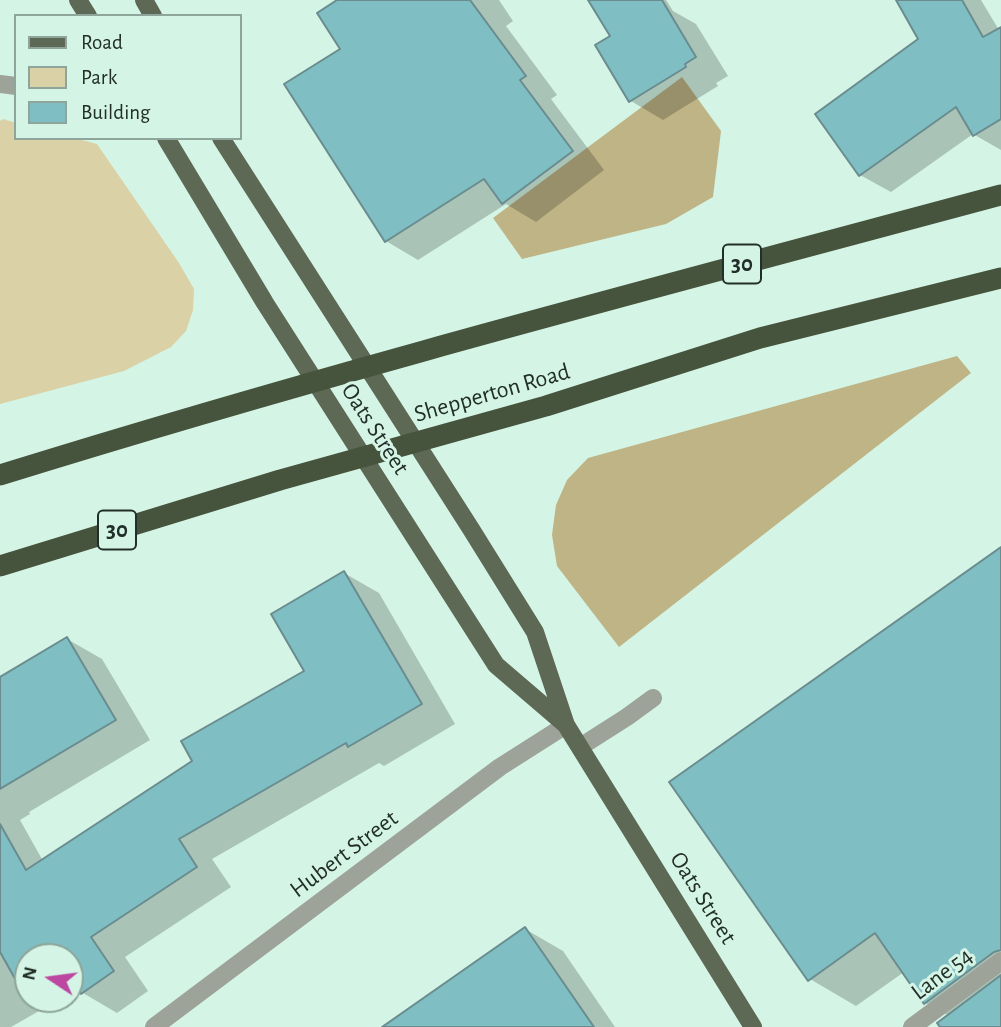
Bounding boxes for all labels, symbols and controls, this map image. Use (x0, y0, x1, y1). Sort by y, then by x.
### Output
legend (14, 14, 242, 140)
text: Road (81, 32, 123, 53)
text: Park (81, 67, 117, 88)
text: Building (81, 102, 150, 123)
road number: 30 (723, 244, 761, 284)
street label: Shepperton Road (411, 357, 573, 429)
street label: Oats Street (335, 378, 415, 480)
road number: 30 (98, 510, 136, 550)
street label: Hubert Street (284, 804, 404, 904)
street label: Oats Street (663, 847, 743, 949)
street label: Lane 54 (905, 941, 979, 1007)
north arrow (14, 943, 84, 1013)
text: N (19, 965, 41, 982)

